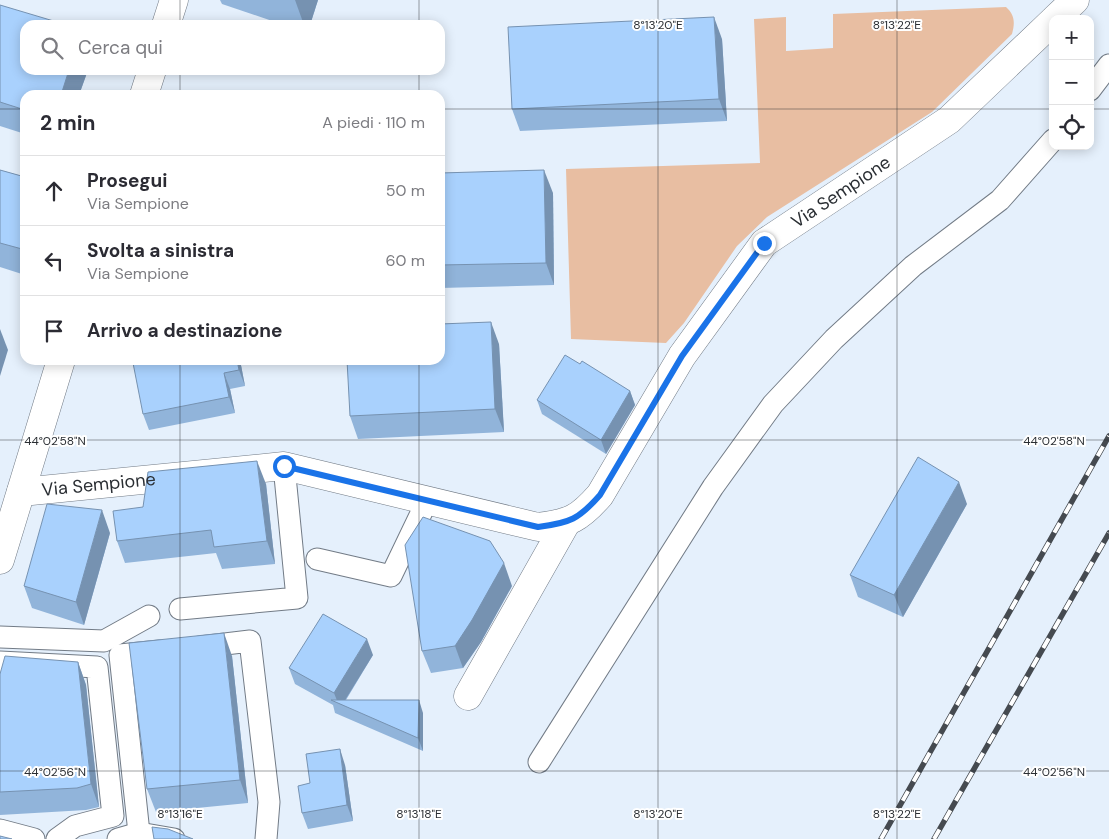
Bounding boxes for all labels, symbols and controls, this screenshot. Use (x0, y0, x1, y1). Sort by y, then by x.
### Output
map controls (1049, 15, 1094, 150)
button: + (1049, 15, 1094, 60)
text: 8°13'20"E (633, 17, 683, 33)
text: 8°13'22"E (873, 17, 921, 33)
search box (20, 20, 445, 75)
icon: search (38, 34, 66, 62)
text: Cerca qui (78, 35, 163, 60)
button: − (1049, 60, 1094, 105)
button: locate (1049, 105, 1094, 150)
text: 2 min (40, 109, 96, 137)
text: A piedi · 110 m (322, 112, 425, 133)
street label: Via Sempione (786, 150, 895, 234)
text: Prosegui (87, 168, 167, 193)
icon: ahead (40, 177, 68, 205)
text: 50 m (386, 180, 425, 201)
text: Via Sempione (87, 193, 189, 214)
route end (753, 232, 776, 255)
text: Svolta a sinistra (87, 238, 234, 263)
icon: left (40, 247, 68, 275)
text: 60 m (385, 250, 425, 271)
text: Via Sempione (87, 263, 189, 284)
icon: arrive (40, 317, 68, 345)
text: Arrivo a destinazione (87, 318, 282, 343)
text: 44°02'58"N (24, 433, 86, 449)
text: 44°02'58"N (1023, 433, 1085, 449)
route start (273, 455, 296, 478)
street label: Via Sempione (40, 467, 157, 502)
text: 44°02'56"N (24, 764, 86, 780)
text: 44°02'56"N (1023, 764, 1085, 780)
text: 8°13'16"E (157, 806, 203, 822)
text: 8°13'18"E (396, 806, 442, 822)
text: 8°13'20"E (633, 806, 683, 822)
text: 8°13'22"E (873, 806, 921, 822)

